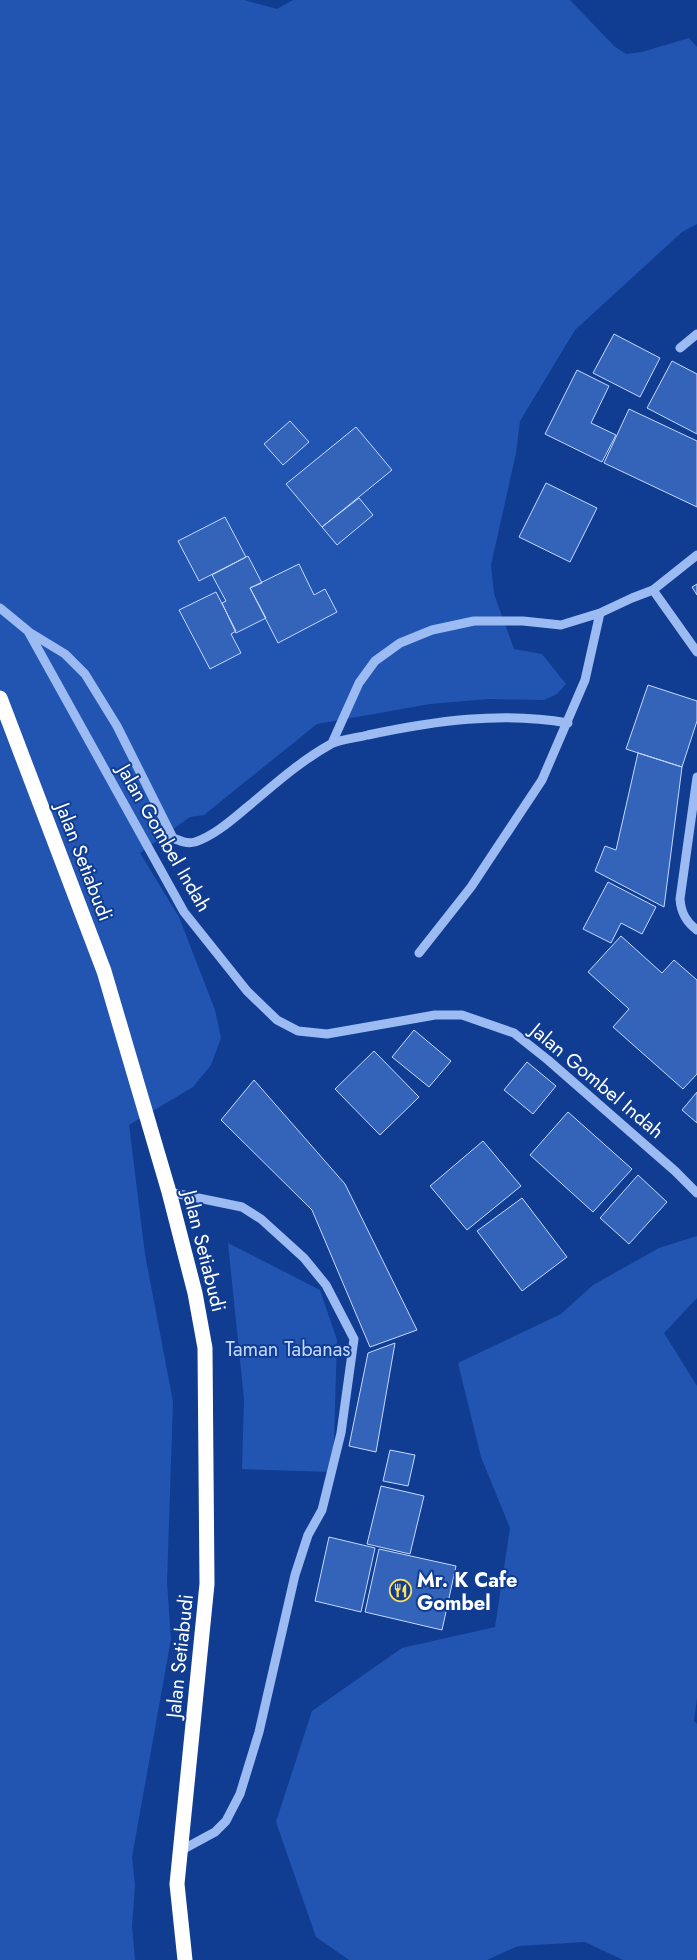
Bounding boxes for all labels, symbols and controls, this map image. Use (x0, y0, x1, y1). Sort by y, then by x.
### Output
street label: Jalan Gombel Indah (108, 756, 218, 917)
street label: Jalan Setiabudi (47, 796, 120, 925)
street label: Jalan Gombel Indah (522, 1014, 670, 1146)
street label: Jalan Setiabudi (174, 1184, 233, 1315)
park label: Taman Tabanas (226, 1335, 350, 1364)
place label: Mr. K Cafe Gombel (417, 1566, 517, 1618)
restaurant icon: Mr. K Cafe Gombel (389, 1579, 413, 1603)
street label: Jalan Setiabudi (159, 1593, 201, 1722)

